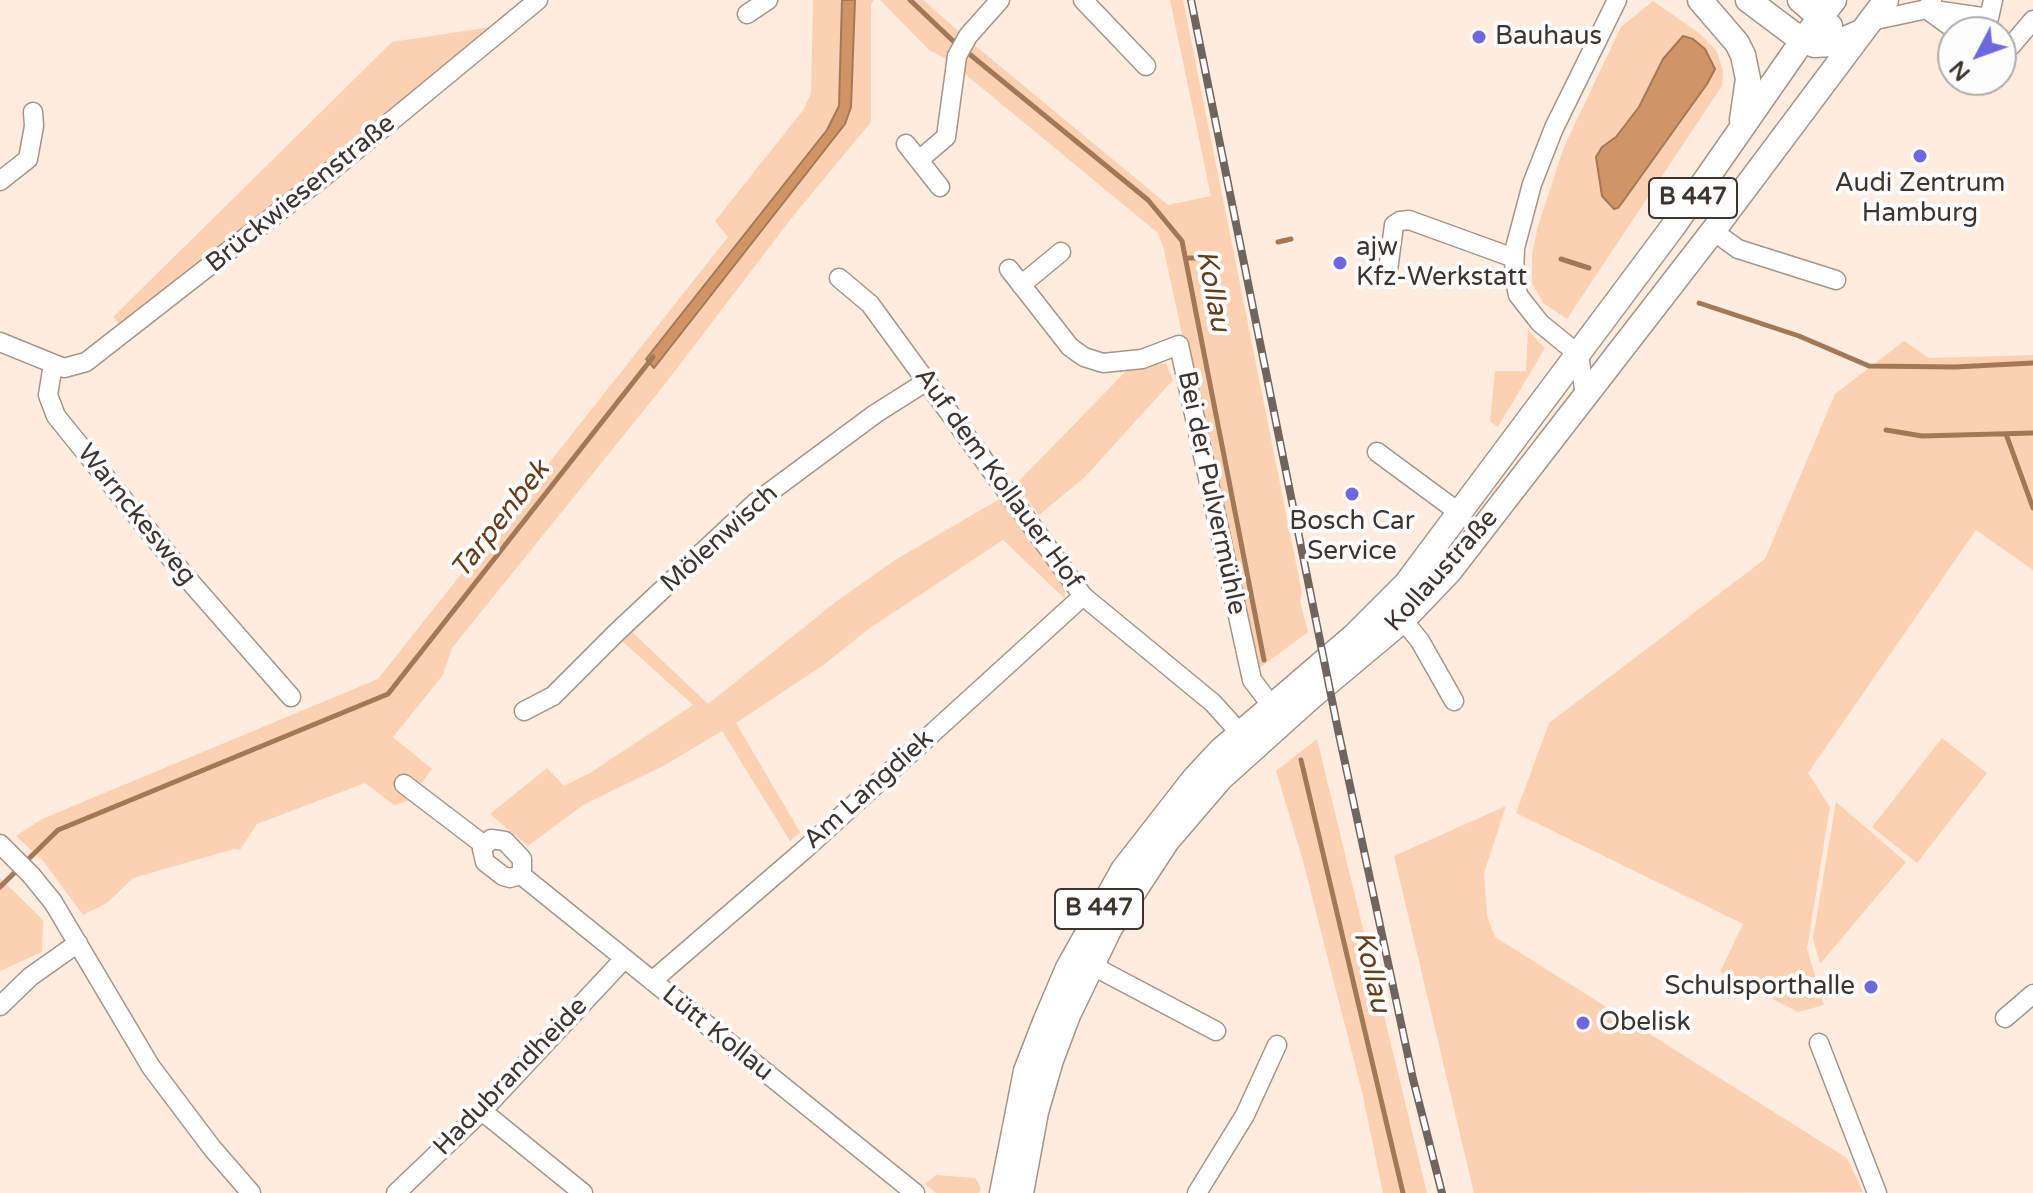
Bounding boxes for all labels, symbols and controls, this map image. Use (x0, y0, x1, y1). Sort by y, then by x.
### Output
north arrow (1937, 16, 2017, 96)
place label: Bauhaus (1495, 21, 1602, 53)
marker: Bauhaus (1470, 28, 1488, 46)
text: N (1945, 55, 1976, 86)
street label: Brückwiesenstraße (200, 108, 402, 280)
marker: Audi Zentrum Hamburg (1911, 147, 1929, 165)
place label: Audi Zentrum Hamburg (1835, 168, 2005, 230)
road number: B 447 (1649, 178, 1737, 218)
place label: ajw Kfz-Werkstatt (1356, 232, 1527, 294)
water label: Kollau (1188, 247, 1236, 335)
marker: ajw Kfz-Werkstatt (1331, 254, 1349, 272)
street label: Auf dem Kollauer Hof (907, 362, 1089, 596)
street label: Bei der Pulvermühle (1170, 368, 1252, 618)
street label: Warnckesweg (70, 438, 202, 592)
water label: Tarpenbek (444, 454, 558, 586)
street label: Mölenwisch (655, 478, 785, 600)
marker: Bosch Car Service (1343, 485, 1361, 503)
street label: Kollaustraße (1379, 503, 1505, 639)
place label: Bosch Car Service (1289, 506, 1415, 568)
street label: Am Langdiek (798, 724, 940, 856)
road number: B 447 (1055, 889, 1143, 929)
water label: Kollau (1345, 928, 1397, 1016)
place label: Schulsporthalle (1664, 971, 1855, 1003)
marker: Schulsporthalle (1862, 978, 1880, 996)
street label: Lütt Kollau (655, 980, 779, 1088)
street label: Hadubrandheide (428, 991, 594, 1163)
place label: Obelisk (1599, 1007, 1691, 1039)
marker: Obelisk (1574, 1014, 1592, 1032)

